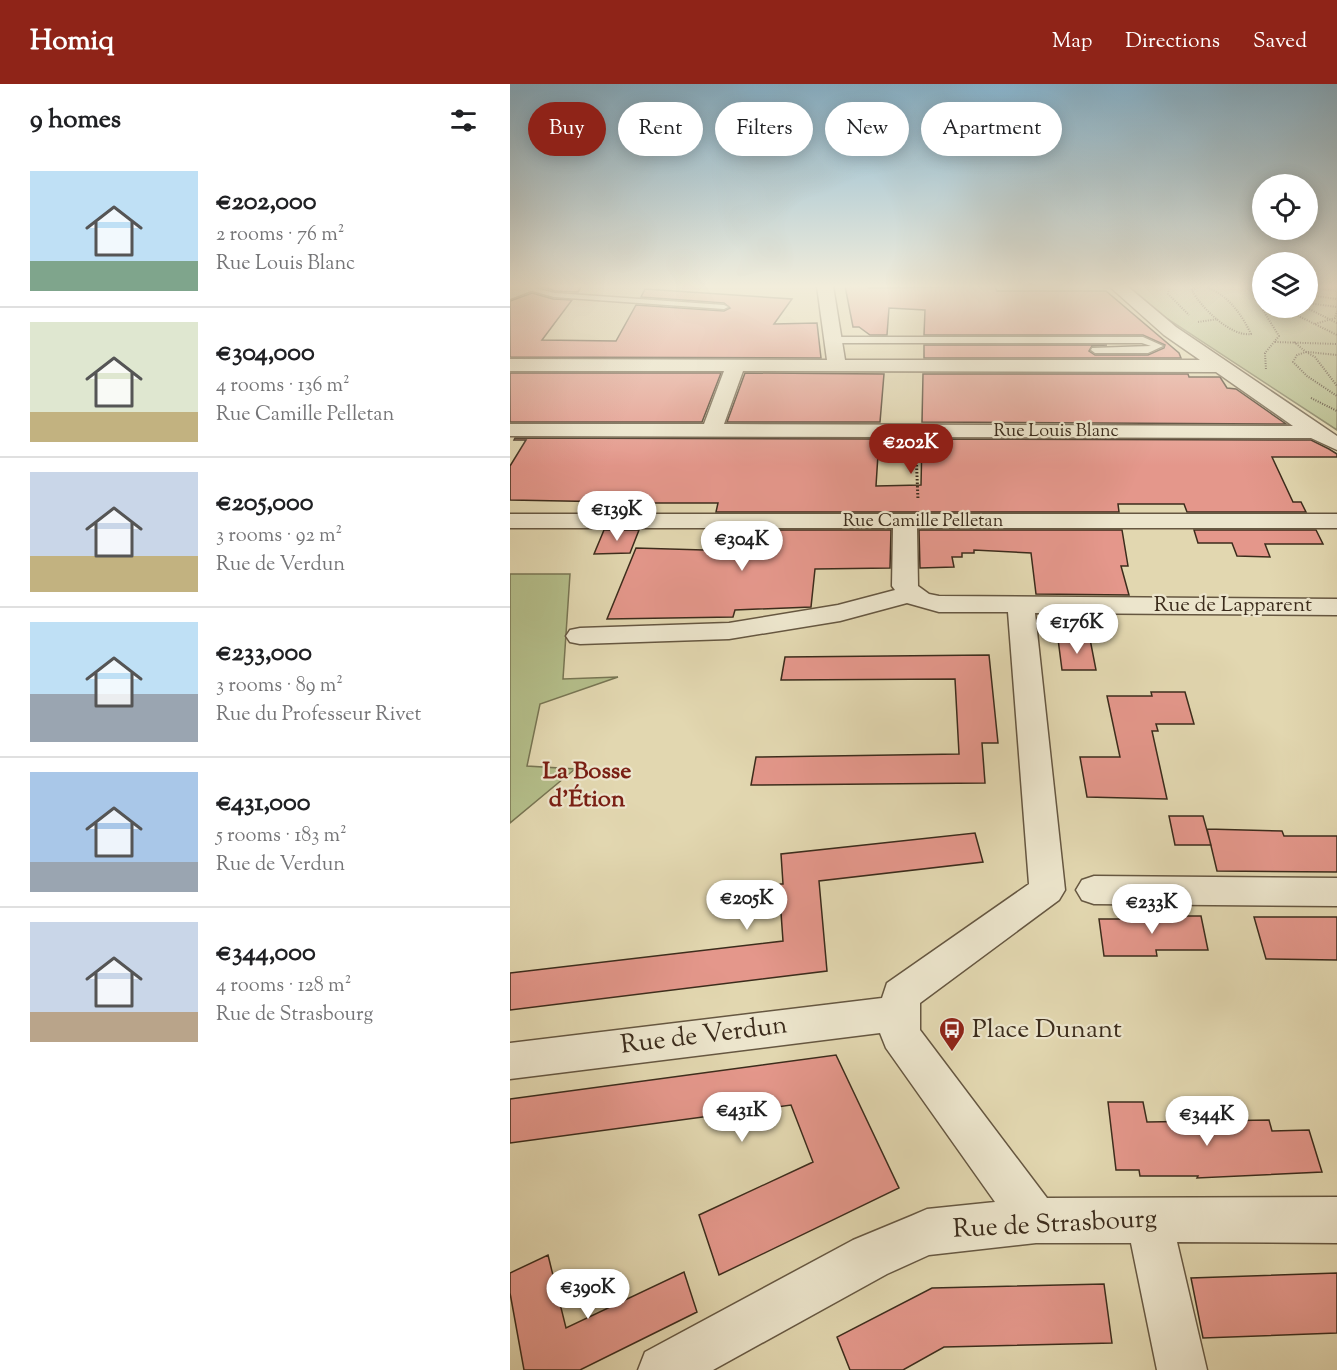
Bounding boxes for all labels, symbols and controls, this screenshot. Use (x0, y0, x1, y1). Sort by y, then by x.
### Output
text: Homiq (30, 22, 114, 62)
text: Map (1052, 27, 1092, 57)
text: Directions (1125, 27, 1220, 57)
text: Saved (1253, 27, 1307, 57)
text: 9 homes (30, 102, 121, 139)
chip: Buy (528, 102, 606, 156)
chip: Rent (618, 102, 703, 156)
chip: Filters (715, 102, 813, 156)
chip: New (825, 102, 909, 156)
chip: Apartment (921, 102, 1062, 156)
icon: filters (447, 104, 480, 137)
map controls (1252, 174, 1318, 318)
button: locate (1252, 174, 1318, 240)
text: €202,000 (216, 184, 317, 221)
icon: home (78, 195, 150, 267)
text: 2 rooms · 76 m² (216, 221, 344, 250)
text: Rue Louis Blanc (216, 250, 355, 279)
button: layers (1252, 252, 1318, 318)
text: €304,000 (216, 335, 315, 372)
icon: home (78, 346, 150, 418)
text: 4 rooms · 136 m² (216, 372, 350, 401)
text: Rue Camille Pelletan (216, 401, 394, 430)
street label: Rue Louis Blanc (993, 419, 1119, 445)
pin: €202K (869, 424, 953, 475)
text: €202K (883, 429, 939, 458)
text: €205,000 (216, 485, 314, 522)
pin: €139K (575, 491, 659, 542)
icon: home (78, 496, 150, 568)
text: €139K (591, 496, 643, 525)
street label: Rue Camille Pelletan (843, 509, 1004, 535)
pin: €304K (700, 521, 784, 572)
text: 3 rooms · 92 m² (216, 522, 342, 551)
text: €304K (715, 526, 769, 555)
text: Rue de Verdun (216, 551, 345, 580)
street label: Rue de Lapparent (1154, 591, 1312, 621)
pin: €176K (1035, 604, 1119, 655)
text: €176K (1050, 609, 1104, 638)
text: €233,000 (216, 635, 312, 672)
icon: home (78, 646, 150, 718)
text: 3 rooms · 89 m² (216, 672, 343, 701)
text: Rue du Professeur Rivet (216, 701, 421, 730)
district label: La Bosse d'Étion (543, 755, 631, 817)
text: €431,000 (216, 785, 310, 822)
icon: home (78, 796, 150, 868)
text: 5 rooms · 183 m² (216, 822, 347, 851)
text: Rue de Verdun (216, 851, 345, 880)
pin: €205K (705, 880, 789, 931)
pin: €233K (1110, 884, 1194, 935)
text: €205K (720, 885, 774, 914)
text: €233K (1126, 889, 1178, 918)
text: €344,000 (216, 935, 316, 972)
icon: home (78, 946, 150, 1018)
text: 4 rooms · 128 m² (216, 972, 351, 1001)
text: Rue de Strasbourg (216, 1001, 373, 1030)
street label: Rue de Verdun (619, 1007, 789, 1065)
place label: Place Dunant (972, 1012, 1122, 1049)
bus stop icon: Place Dunant (937, 1015, 967, 1053)
pin: €431K (700, 1092, 784, 1143)
pin: €344K (1165, 1096, 1249, 1147)
text: €431K (717, 1097, 767, 1126)
text: €344K (1180, 1101, 1235, 1130)
street label: Rue de Strasbourg (952, 1201, 1158, 1249)
pin: €390K (546, 1269, 630, 1320)
text: €390K (561, 1274, 615, 1303)

